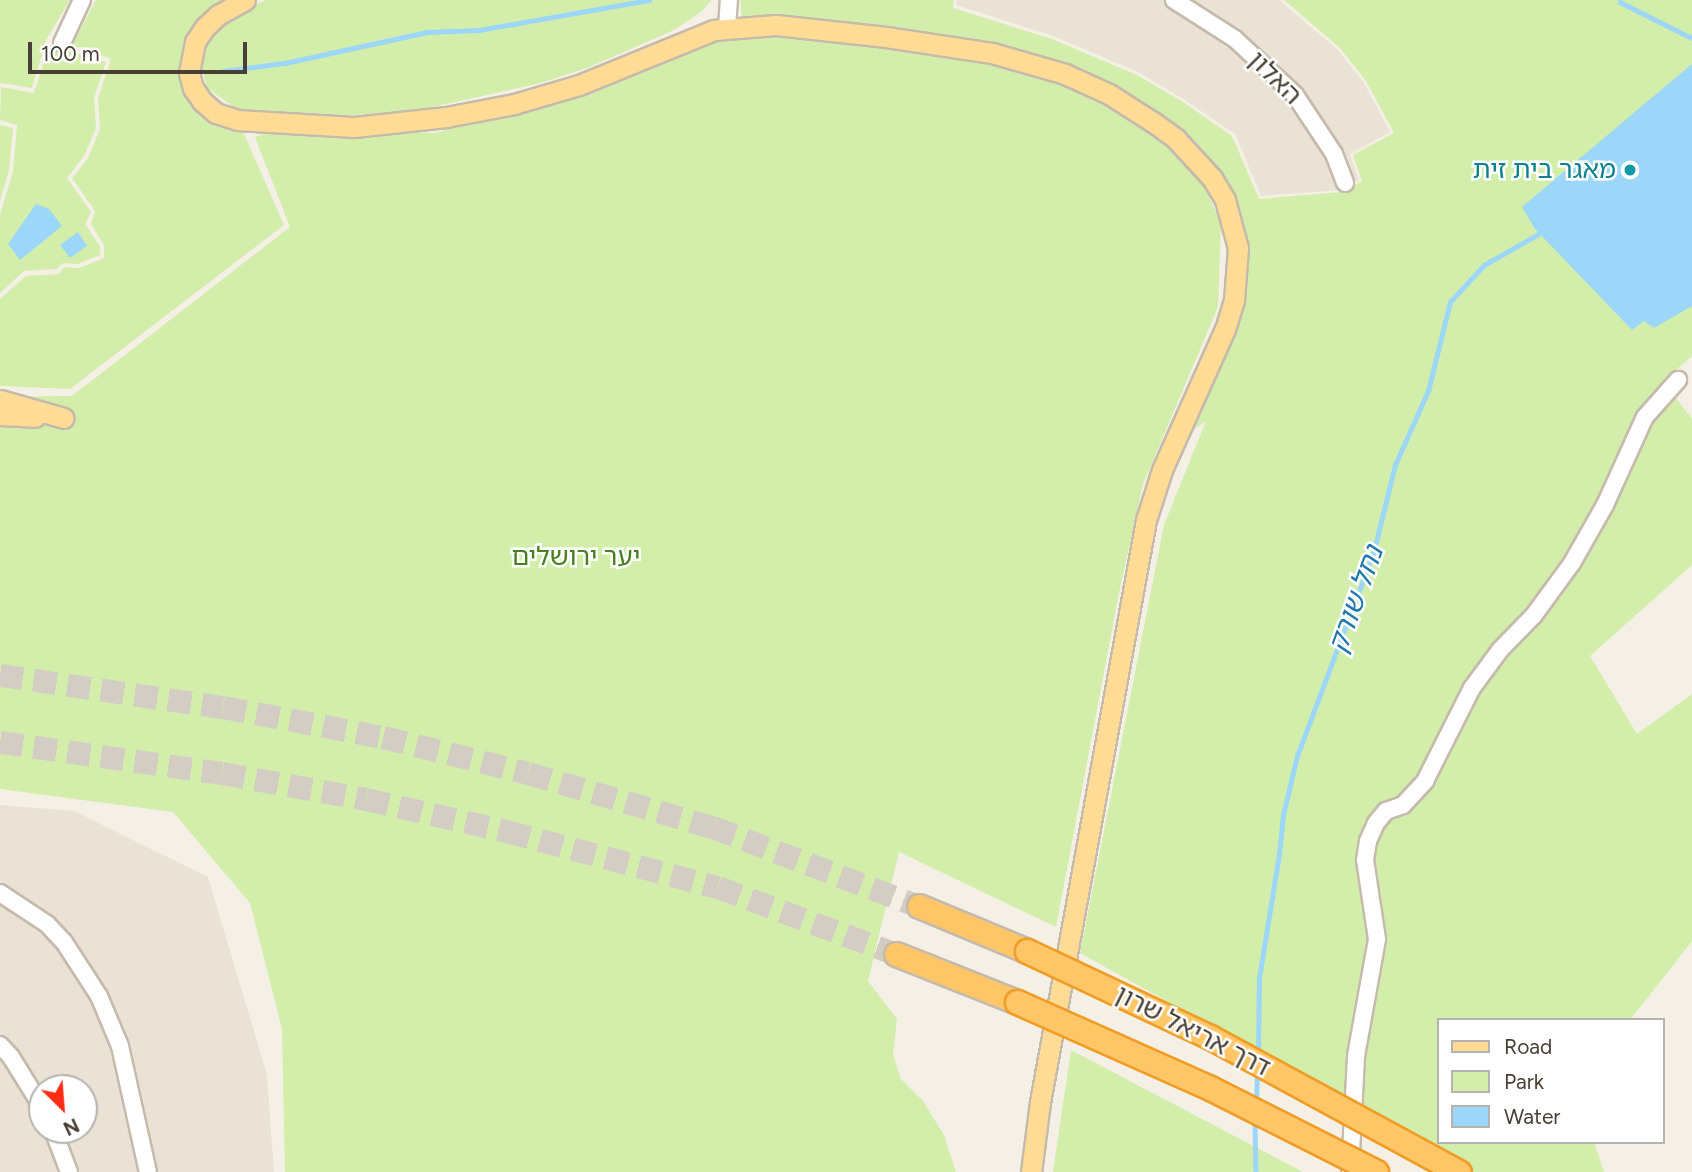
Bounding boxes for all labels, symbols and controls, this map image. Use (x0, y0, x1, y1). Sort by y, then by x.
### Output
scale bar (32, 28, 250, 72)
text: 100 m (41, 41, 100, 66)
street label: האלון (1242, 45, 1308, 111)
place label: מאגר בית זית (1473, 154, 1616, 186)
marker: מאגר בית זית (1622, 162, 1638, 178)
park label: יער ירושלים (512, 541, 640, 573)
water label: נחל שורק (1320, 541, 1390, 657)
street label: דרך אריאל שרון (1110, 979, 1276, 1083)
legend (1436, 1018, 1664, 1144)
text: Road (1504, 1034, 1552, 1059)
text: Park (1504, 1069, 1544, 1094)
north arrow (28, 1074, 98, 1144)
text: Water (1504, 1104, 1560, 1129)
text: N (60, 1113, 83, 1140)

